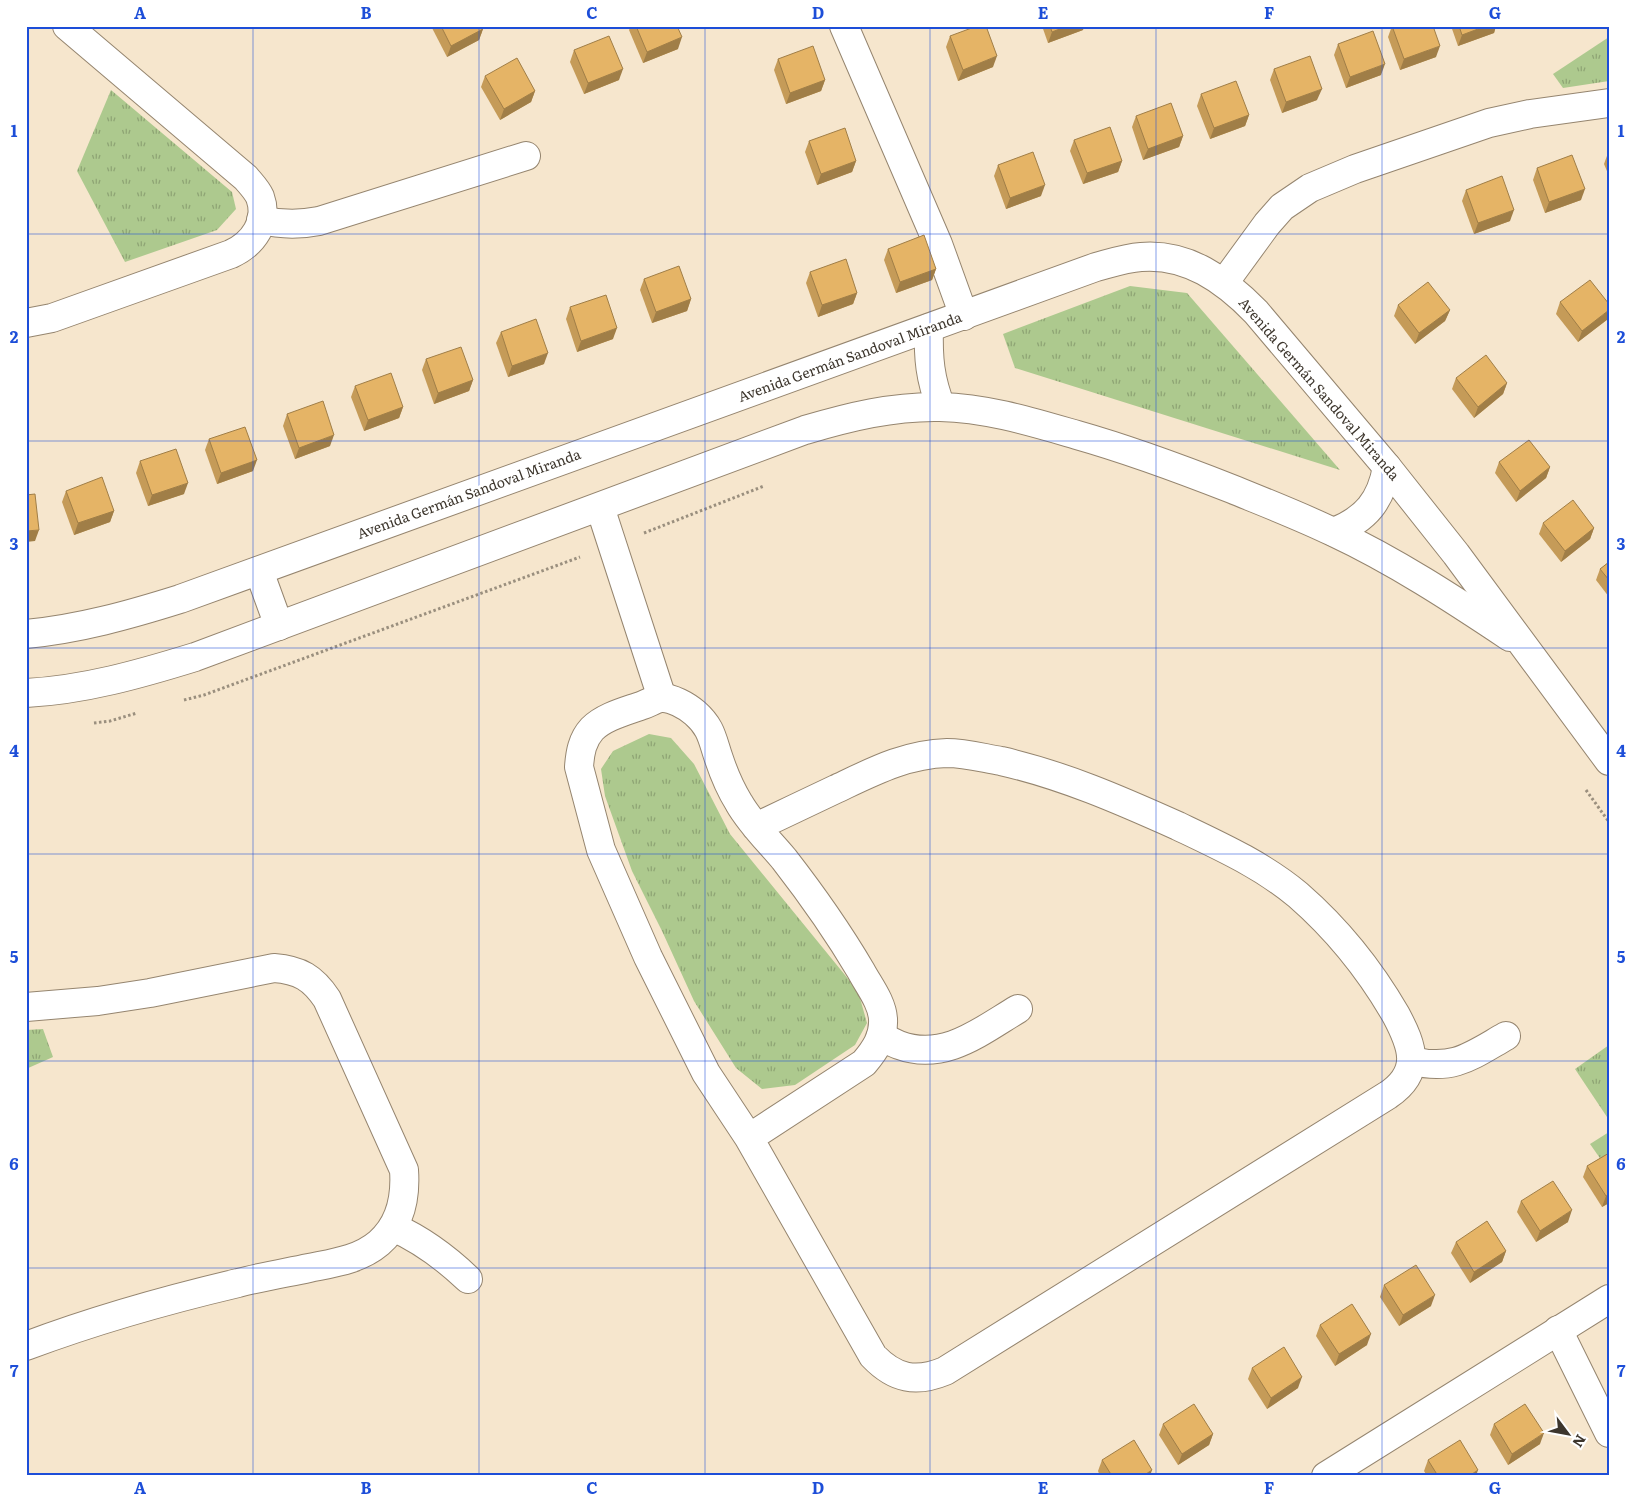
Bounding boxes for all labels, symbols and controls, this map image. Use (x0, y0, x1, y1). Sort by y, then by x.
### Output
text: A (134, 0, 146, 24)
text: B (360, 0, 372, 24)
text: C (586, 0, 598, 24)
text: D (812, 0, 824, 24)
text: E (1038, 0, 1049, 24)
text: F (1264, 0, 1274, 24)
text: G (1489, 0, 1501, 24)
text: 1 (11, 118, 18, 142)
text: 1 (1618, 118, 1625, 142)
street label: Avenida Germán Sandoval Miranda (1235, 293, 1405, 484)
street label: Avenida Germán Sandoval Miranda (735, 306, 965, 406)
text: 2 (10, 324, 19, 348)
text: 2 (1617, 324, 1626, 348)
street label: Avenida Germán Sandoval Miranda (354, 443, 584, 543)
text: 3 (10, 531, 19, 555)
text: 3 (1617, 531, 1626, 555)
text: 4 (9, 738, 19, 762)
text: 4 (1616, 738, 1626, 762)
text: 5 (10, 944, 19, 968)
text: 5 (1617, 944, 1626, 968)
text: 6 (9, 1151, 19, 1175)
text: 6 (1616, 1151, 1626, 1175)
text: 7 (10, 1358, 19, 1382)
text: 7 (1617, 1358, 1626, 1382)
north arrow (1542, 1410, 1592, 1460)
text: N (1568, 1431, 1591, 1452)
text: A (134, 1475, 146, 1499)
text: B (360, 1475, 372, 1499)
text: C (586, 1475, 598, 1499)
text: D (812, 1475, 824, 1499)
text: E (1038, 1475, 1049, 1499)
text: F (1264, 1475, 1274, 1499)
text: G (1489, 1475, 1501, 1499)

